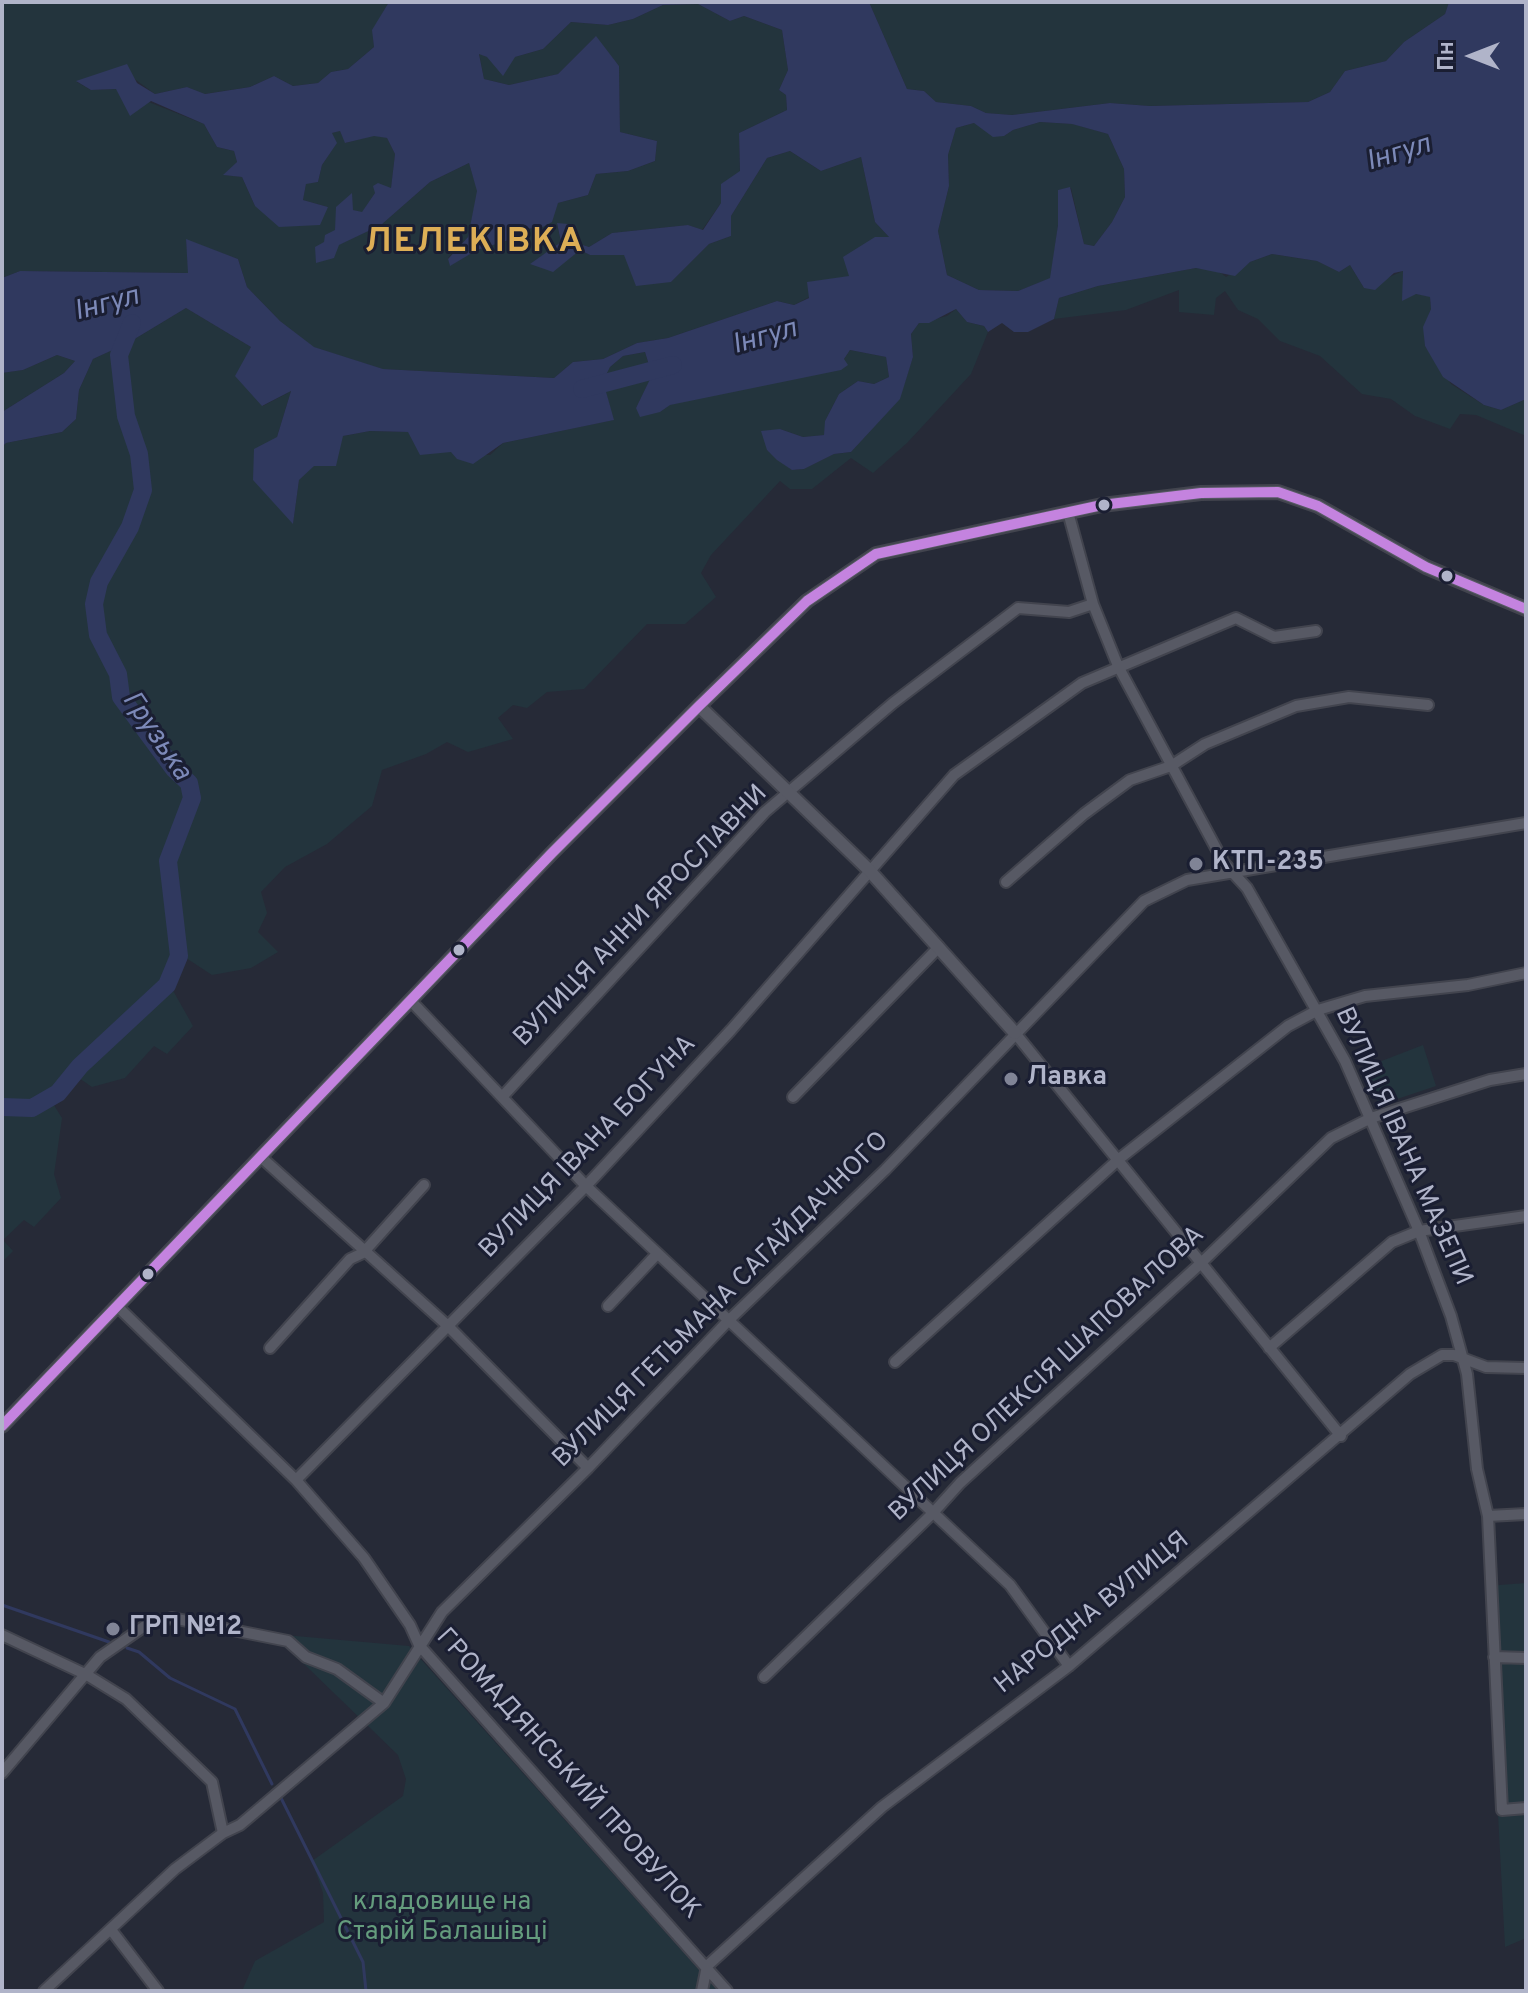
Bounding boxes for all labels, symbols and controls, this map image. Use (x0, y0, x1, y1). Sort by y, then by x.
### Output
north arrow (1432, 16, 1512, 96)
text: Пн (1434, 41, 1461, 71)
water label: Інгул (1363, 129, 1435, 181)
district label: ЛЕЛЕКІВКА (365, 224, 585, 264)
water label: Інгул (71, 281, 143, 331)
water label: Інгул (729, 314, 801, 364)
unlabelled marker (1096, 497, 1112, 513)
unlabelled marker (1439, 568, 1455, 584)
water label: Грузька (113, 686, 197, 788)
street label: ВУЛИЦЯ АННИ ЯРОСЛАВНИ (509, 780, 775, 1054)
place label: КТП-235 (1212, 848, 1324, 880)
marker: КТП-235 (1187, 855, 1205, 873)
unlabelled marker (451, 942, 467, 958)
street label: ВУЛИЦЯ ІВАНА МАЗЕПИ (1327, 1003, 1477, 1291)
street label: ВУЛИЦЯ ІВАНА БОГУНА (474, 1030, 704, 1266)
place label: Лавка (1027, 1063, 1107, 1095)
marker: Лавка (1002, 1070, 1020, 1088)
street label: ВУЛИЦЯ ГЕТЬМАНА САГАЙДАЧНОГО (547, 1126, 897, 1476)
street label: ВУЛИЦЯ ОЛЕКСІЯ ШАПОВАЛОВА (884, 1220, 1212, 1530)
unlabelled marker (140, 1266, 156, 1282)
street label: НАРОДНА ВУЛИЦЯ (990, 1526, 1196, 1702)
place label: ГРП №12 (129, 1613, 242, 1645)
marker: ГРП №12 (104, 1620, 122, 1638)
street label: ГРОМАДЯНСЬКИЙ ПРОВУЛОК (428, 1623, 706, 1927)
park label: кладовище на Старій Балашівці (336, 1888, 548, 1950)

